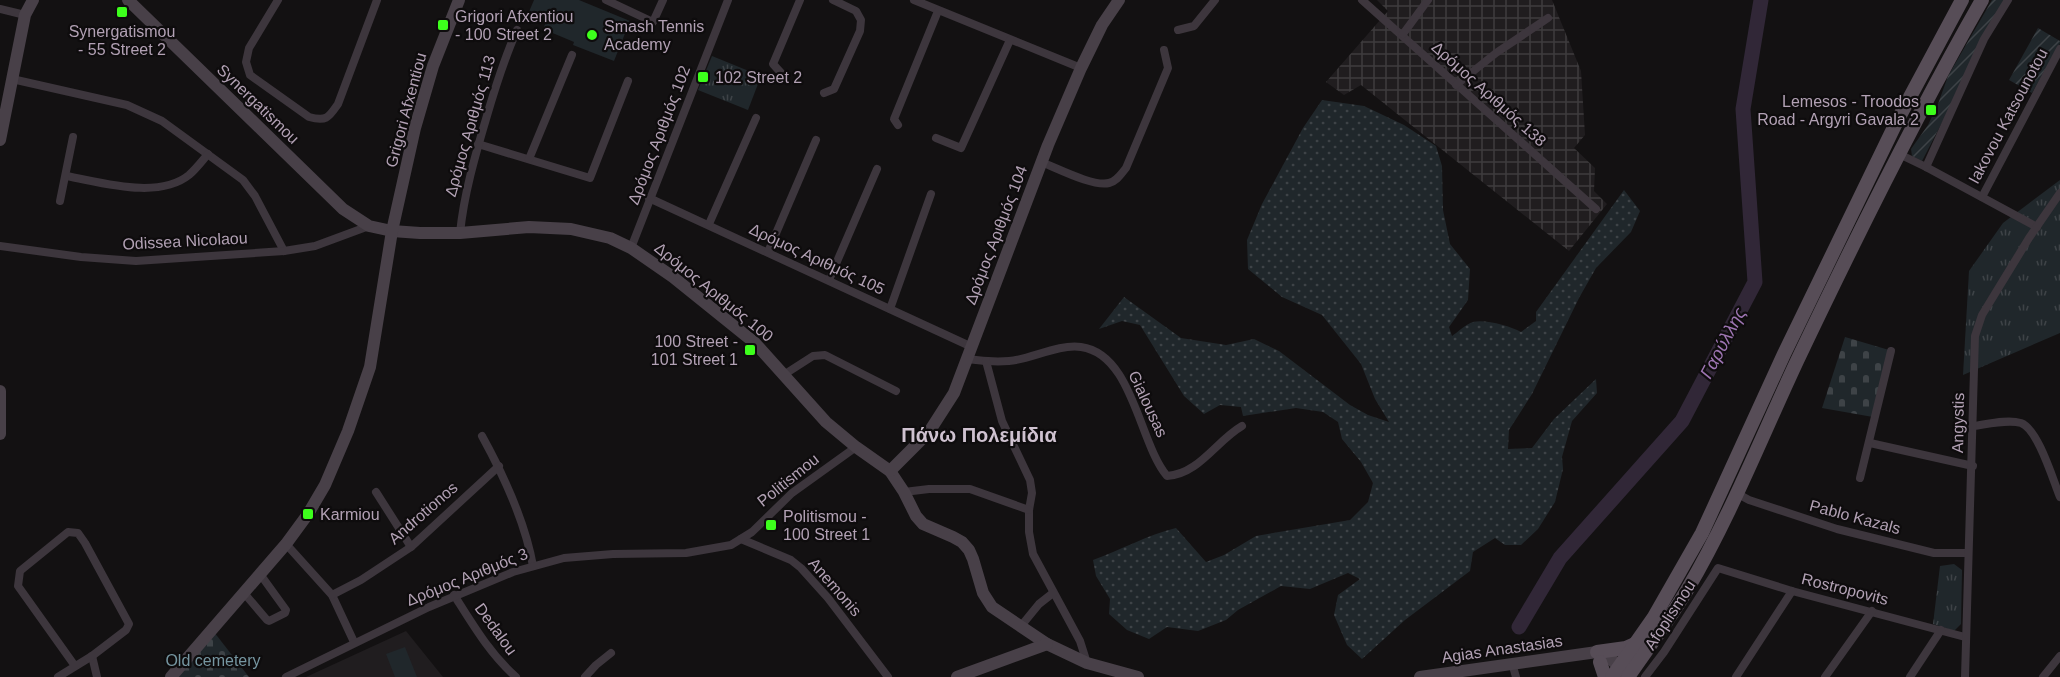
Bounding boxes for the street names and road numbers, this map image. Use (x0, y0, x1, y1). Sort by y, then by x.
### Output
street label: Δρόμος Αριθμός 138 (1429, 38, 1549, 150)
street label: Iakovou Katsounotou (1965, 46, 2051, 186)
street label: Grigori Afxentiou (382, 51, 430, 169)
street label: Δρόμος Αριθμός 113 (442, 53, 498, 199)
street label: Synergatismou (214, 61, 302, 147)
street label: Δρόμος Αριθμός 102 (625, 63, 693, 207)
street label: Δρόμος Αριθμός 104 (962, 163, 1030, 307)
street label: Δρόμος Αριθμός 105 (747, 220, 887, 298)
street label: Odissea Nicolaou (122, 229, 248, 253)
street label: Δρόμος Αριθμός 100 (651, 239, 777, 345)
street label: Gialousas (1125, 368, 1171, 440)
street label: Angystis (1949, 393, 1967, 453)
street label: Politismou (754, 450, 822, 510)
street label: Androtionos (385, 479, 461, 547)
street label: Pablo Kazals (1808, 497, 1902, 537)
street label: Δρόμος Αριθμός 3 (404, 545, 530, 609)
street label: Anemonis (805, 555, 865, 619)
street label: Rostropovits (1800, 570, 1890, 608)
street label: Afoplismou (1641, 577, 1699, 653)
street label: Dedalou (472, 600, 520, 658)
street label: Agias Anastasias (1440, 632, 1564, 666)

